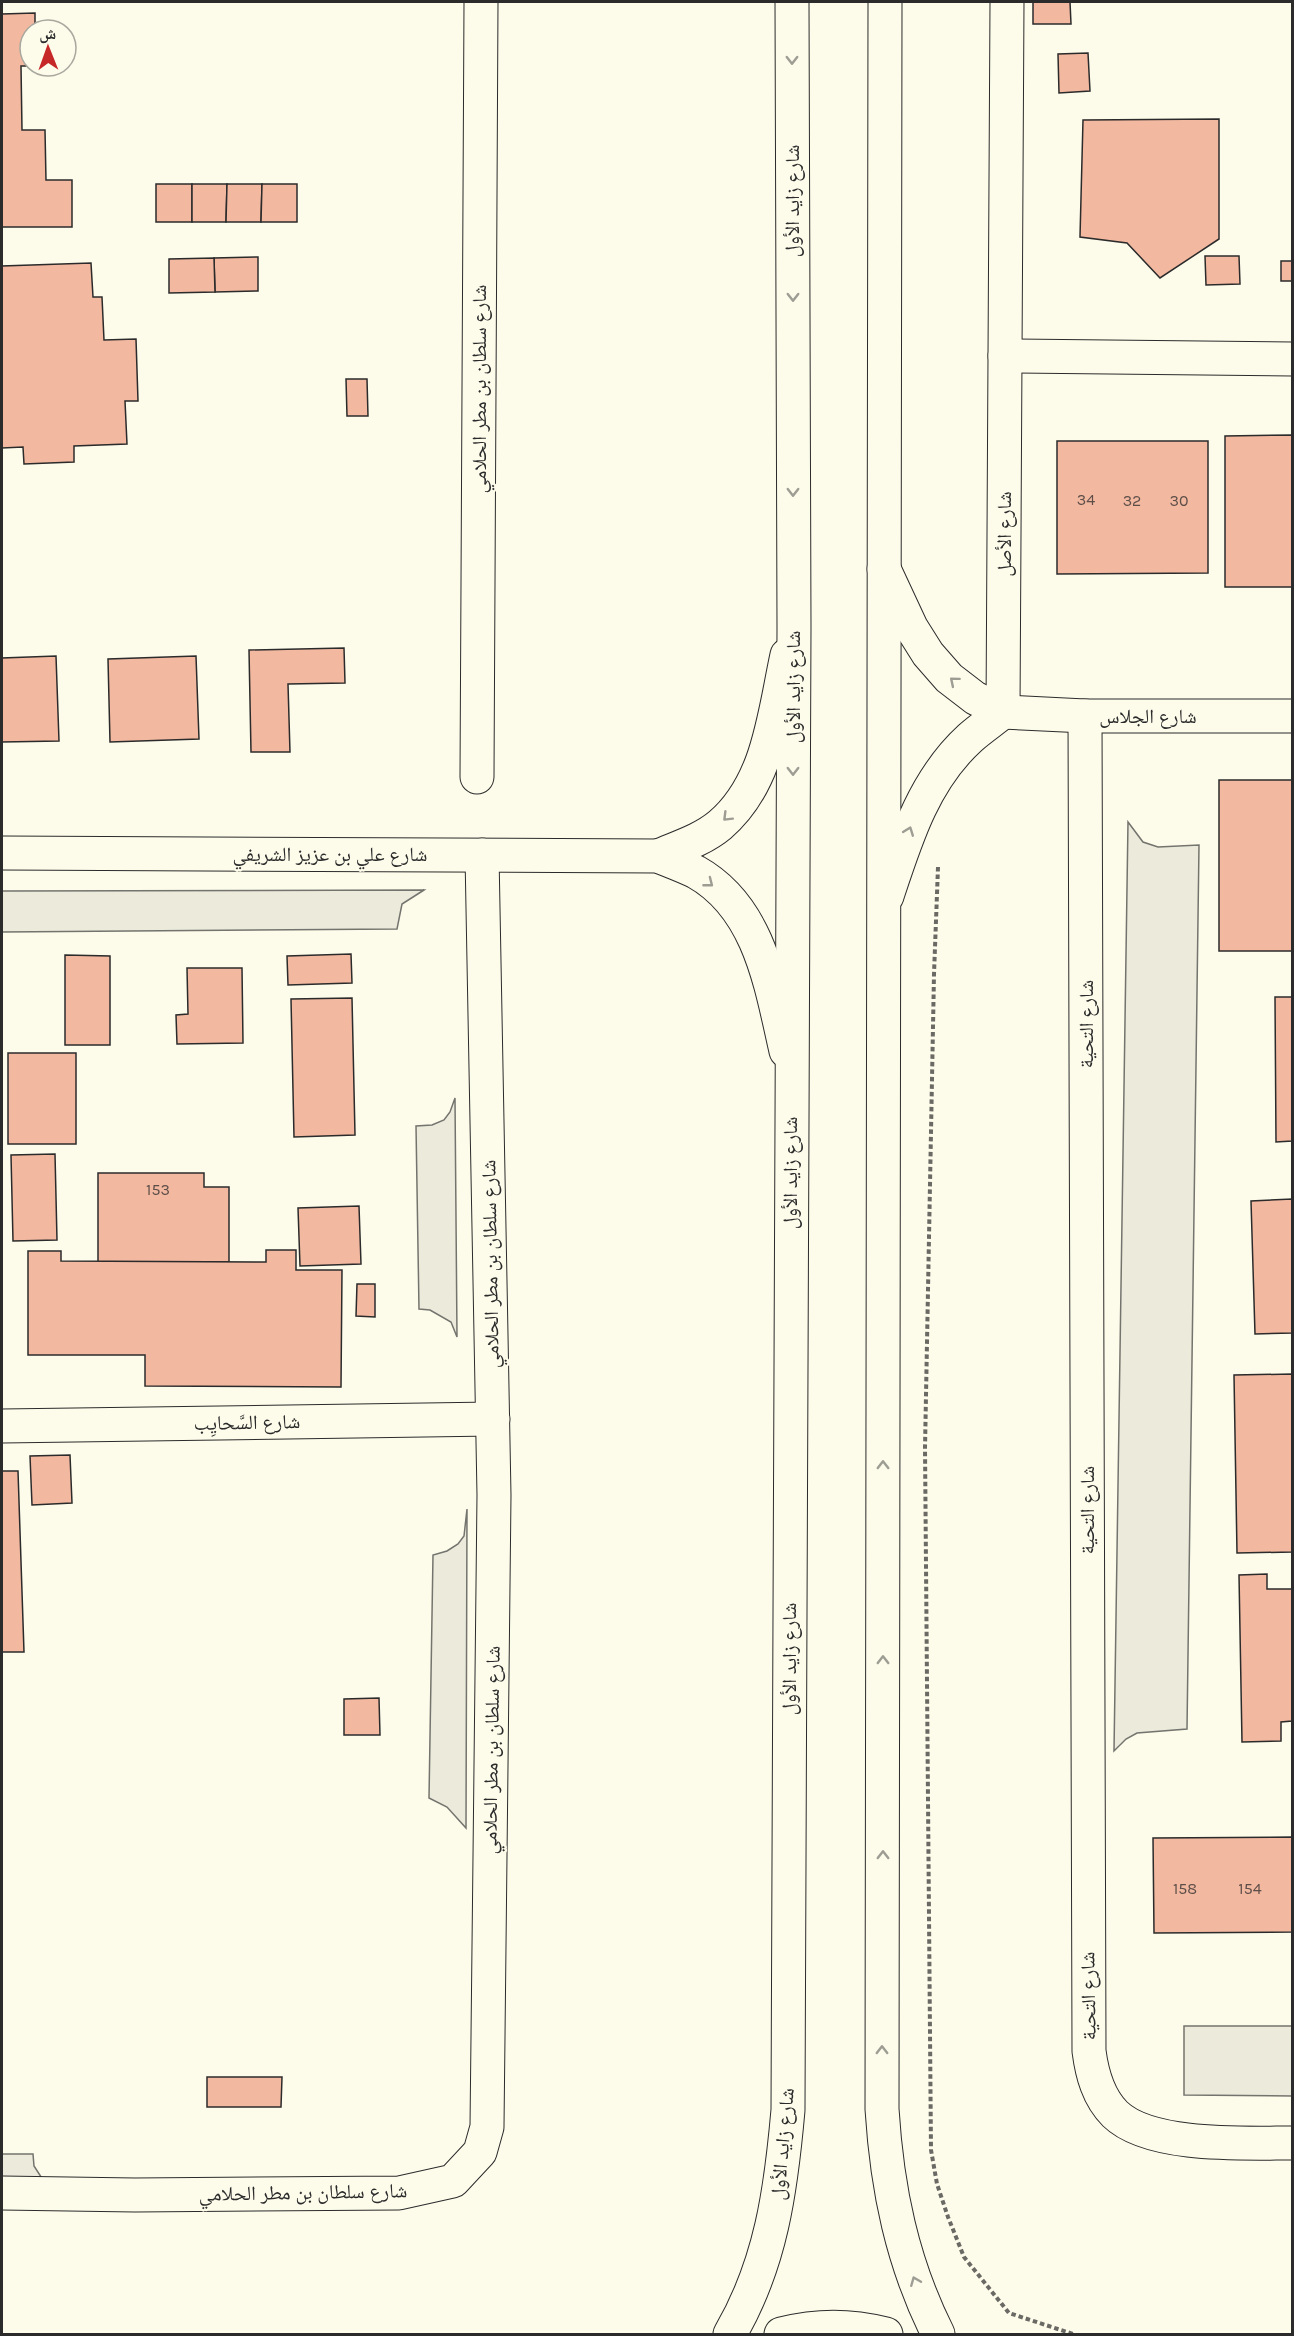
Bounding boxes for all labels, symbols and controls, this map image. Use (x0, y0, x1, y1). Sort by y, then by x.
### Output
north arrow (18, 18, 78, 78)
text: ش (39, 24, 56, 43)
one-way arrow (786, 55, 798, 64)
street label: شارع زايد الأول (781, 145, 805, 257)
street label: شارع سلطان بن مطر الحلامي (468, 285, 495, 493)
one-way arrow (787, 292, 799, 301)
one-way arrow (787, 487, 799, 496)
house number: 34 (1077, 490, 1095, 509)
street label: شارع الأصل (993, 491, 1017, 577)
house number: 32 (1123, 491, 1141, 510)
house number: 30 (1170, 491, 1188, 510)
street label: شارع زايد الأول (782, 631, 806, 743)
one-way arrow (950, 677, 961, 688)
street label: شارع الجلاس (1099, 705, 1197, 729)
one-way arrow (787, 766, 799, 775)
one-way arrow (723, 811, 734, 821)
one-way arrow (902, 826, 914, 837)
street label: شارع علي بن عزيز الشريفي (233, 843, 427, 870)
one-way arrow (703, 875, 714, 886)
street label: شارع التحية (1075, 980, 1099, 1068)
street label: شارع زايد الأول (779, 1117, 803, 1229)
street label: شارع سلطان بن مطر الحلامي (477, 1159, 508, 1369)
house number: 153 (146, 1180, 170, 1199)
street label: شارع السَّحايِب (194, 1410, 301, 1438)
one-way arrow (877, 1461, 889, 1470)
street label: شارع التحية (1076, 1466, 1100, 1554)
street label: شارع زايد الأول (778, 1603, 802, 1715)
street label: شارع سلطان بن مطر الحلامي (478, 1645, 509, 1855)
one-way arrow (877, 1656, 889, 1665)
one-way arrow (877, 1851, 889, 1860)
house number: 158 (1173, 1879, 1197, 1898)
house number: 154 (1238, 1879, 1262, 1898)
street label: شارع التحية (1076, 1952, 1102, 2040)
one-way arrow (876, 2046, 888, 2055)
street label: شارع زايد الأول (766, 2087, 800, 2201)
street label: شارع سلطان بن مطر الحلامي (198, 2179, 408, 2210)
one-way arrow (910, 2276, 922, 2287)

